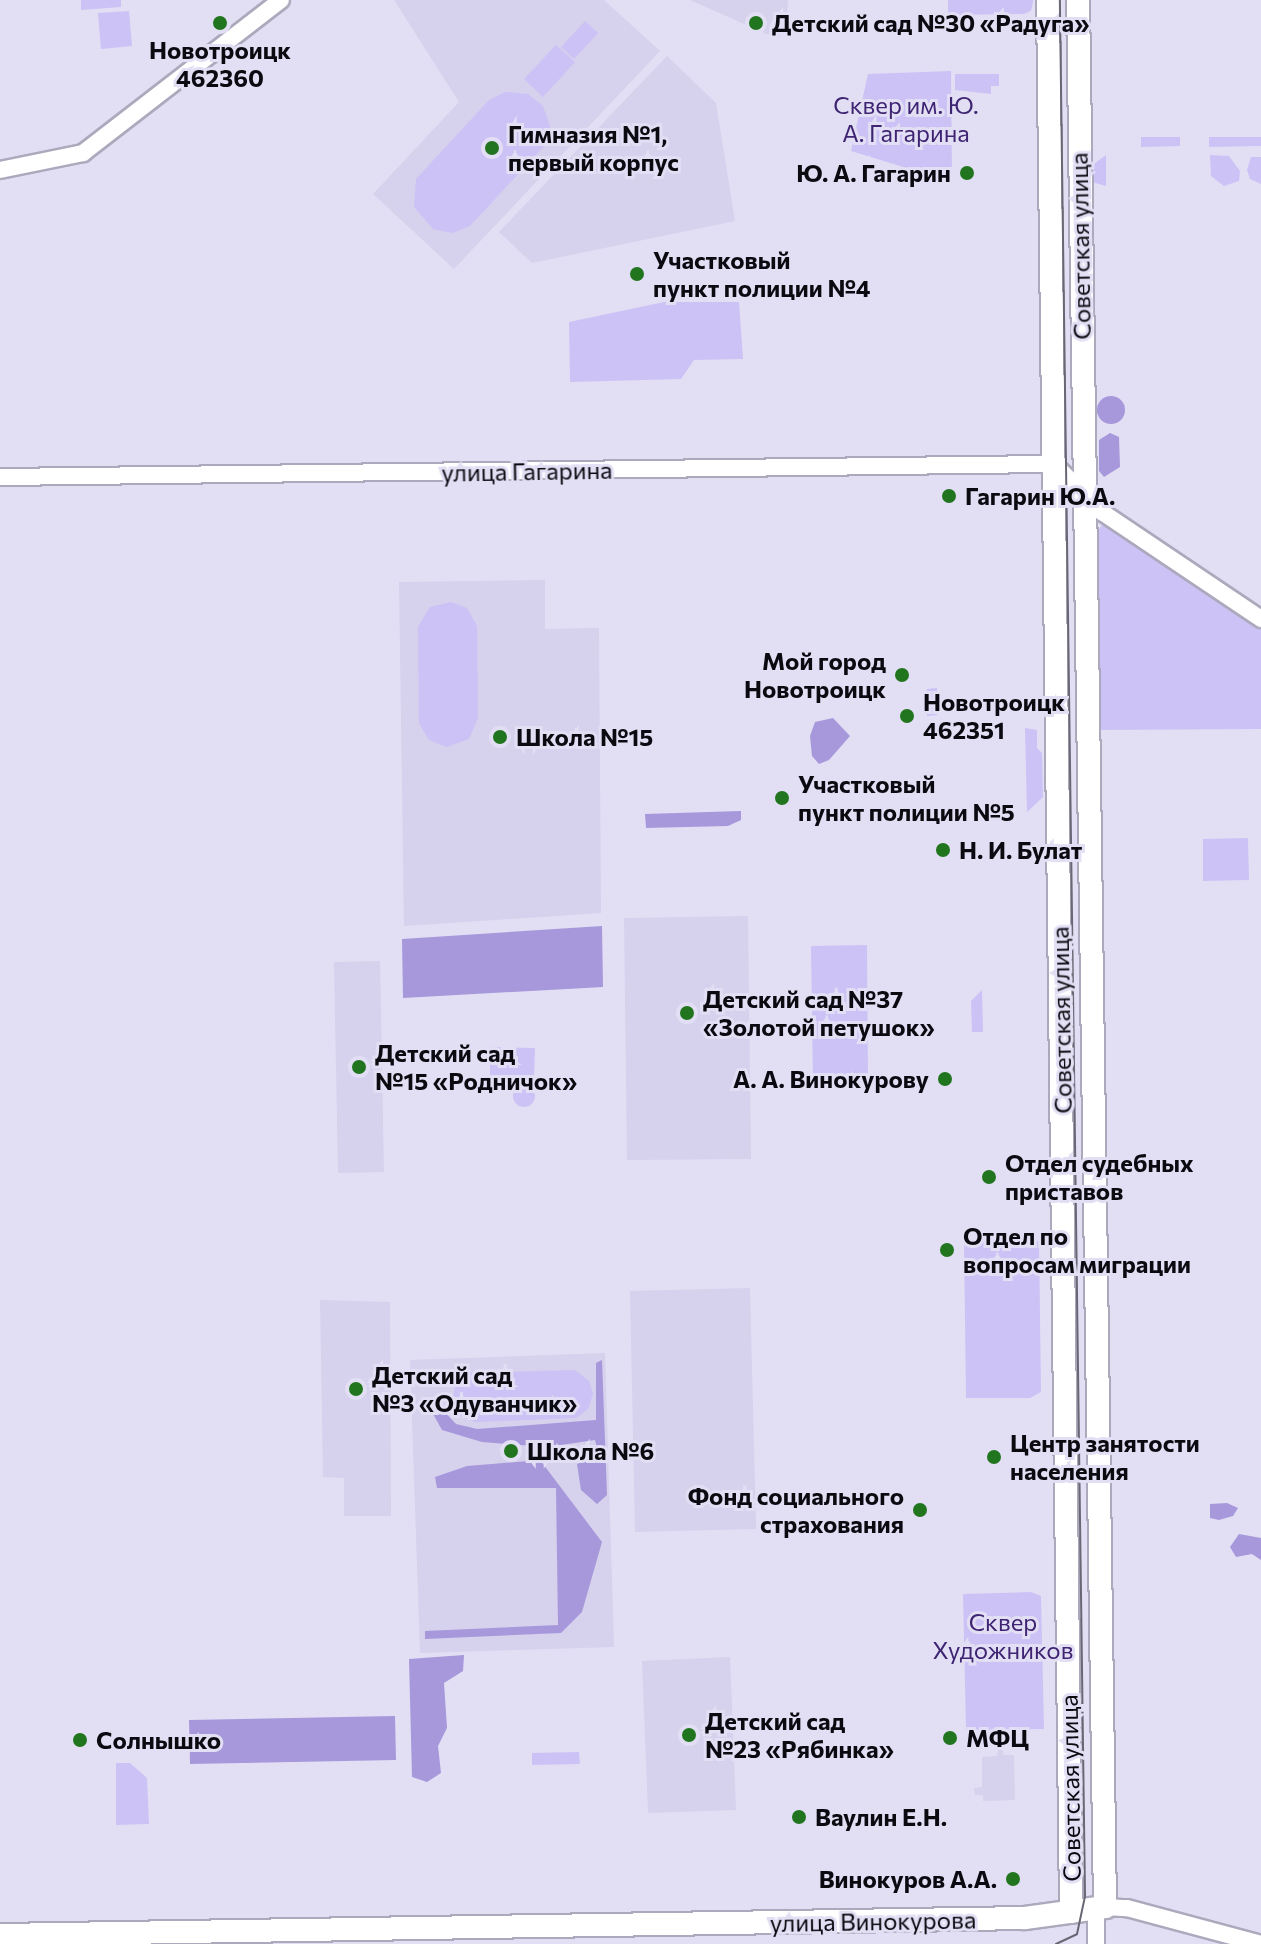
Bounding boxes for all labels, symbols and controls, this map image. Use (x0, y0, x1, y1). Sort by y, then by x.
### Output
place label: Детский сад №30 «Радуга» (772, 9, 1090, 37)
marker: Новотроицк 462360 (211, 14, 229, 32)
marker: Детский сад №30 «Радуга» (747, 14, 765, 32)
place label: Новотроицк 462360 (149, 36, 291, 92)
park label: Сквер им. Ю. А. Гагарина (833, 91, 979, 147)
place label: Гимназия №1, первый корпус (508, 120, 679, 176)
marker: Гимназия №1, первый корпус (483, 139, 501, 157)
street label: Советская улица (1064, 152, 1096, 340)
place label: Ю. А. Гагарин (796, 159, 951, 187)
marker: Ю. А. Гагарин (958, 164, 976, 182)
place label: Участковый пункт полиции №4 (653, 246, 871, 302)
marker: Участковый пункт полиции №4 (628, 265, 646, 283)
street label: улица Гагарина (441, 455, 613, 487)
place label: Гагарин Ю.А. (965, 482, 1115, 510)
marker: Гагарин Ю.А. (940, 487, 958, 505)
place label: Мой город Новотроицк (744, 647, 886, 703)
marker: Мой город Новотроицк (893, 666, 911, 684)
place label: Новотроицк 462351 (923, 688, 1065, 744)
marker: Новотроицк 462351 (898, 707, 916, 725)
place label: Школа №15 (516, 723, 653, 751)
marker: Школа №15 (491, 728, 509, 746)
place label: Участковый пункт полиции №5 (798, 770, 1015, 826)
marker: Участковый пункт полиции №5 (773, 789, 791, 807)
place label: Н. И. Булат (959, 836, 1082, 864)
marker: Н. И. Булат (934, 841, 952, 859)
street label: Советская улица (1045, 926, 1077, 1114)
place label: Детский сад №37 «Золотой петушок» (703, 985, 935, 1041)
marker: Детский сад №37 «Золотой петушок» (678, 1004, 696, 1022)
place label: Детский сад №15 «Родничок» (375, 1039, 577, 1095)
marker: Детский сад №15 «Родничок» (350, 1058, 368, 1076)
place label: А. А. Винокурову (733, 1065, 929, 1093)
marker: А. А. Винокурову (936, 1070, 954, 1088)
place label: Отдел судебных приставов (1005, 1149, 1194, 1205)
marker: Отдел судебных приставов (980, 1168, 998, 1186)
place label: Отдел по вопросам миграции (963, 1222, 1191, 1278)
marker: Отдел по вопросам миграции (938, 1241, 956, 1259)
place label: Детский сад №3 «Одуванчик» (372, 1361, 577, 1417)
marker: Детский сад №3 «Одуванчик» (347, 1380, 365, 1398)
place label: Центр занятости населения (1010, 1429, 1200, 1485)
place label: Школа №6 (527, 1437, 654, 1465)
marker: Школа №6 (502, 1442, 520, 1460)
marker: Центр занятости населения (985, 1448, 1003, 1466)
place label: Фонд социального страхования (688, 1482, 904, 1538)
marker: Фонд социального страхования (911, 1501, 929, 1519)
park label: Сквер Художников (933, 1608, 1073, 1664)
street label: Советская улица (1054, 1694, 1086, 1882)
place label: Детский сад №23 «Рябинка» (705, 1707, 894, 1763)
place label: МФЦ (966, 1724, 1029, 1752)
place label: Солнышко (96, 1726, 221, 1754)
marker: Детский сад №23 «Рябинка» (680, 1726, 698, 1744)
marker: МФЦ (941, 1729, 959, 1747)
marker: Солнышко (71, 1731, 89, 1749)
place label: Ваулин Е.Н. (815, 1803, 947, 1831)
marker: Ваулин Е.Н. (790, 1808, 808, 1826)
place label: Винокуров А.А. (819, 1865, 997, 1893)
marker: Винокуров А.А. (1004, 1870, 1022, 1888)
street label: улица Винокурова (770, 1905, 976, 1937)

